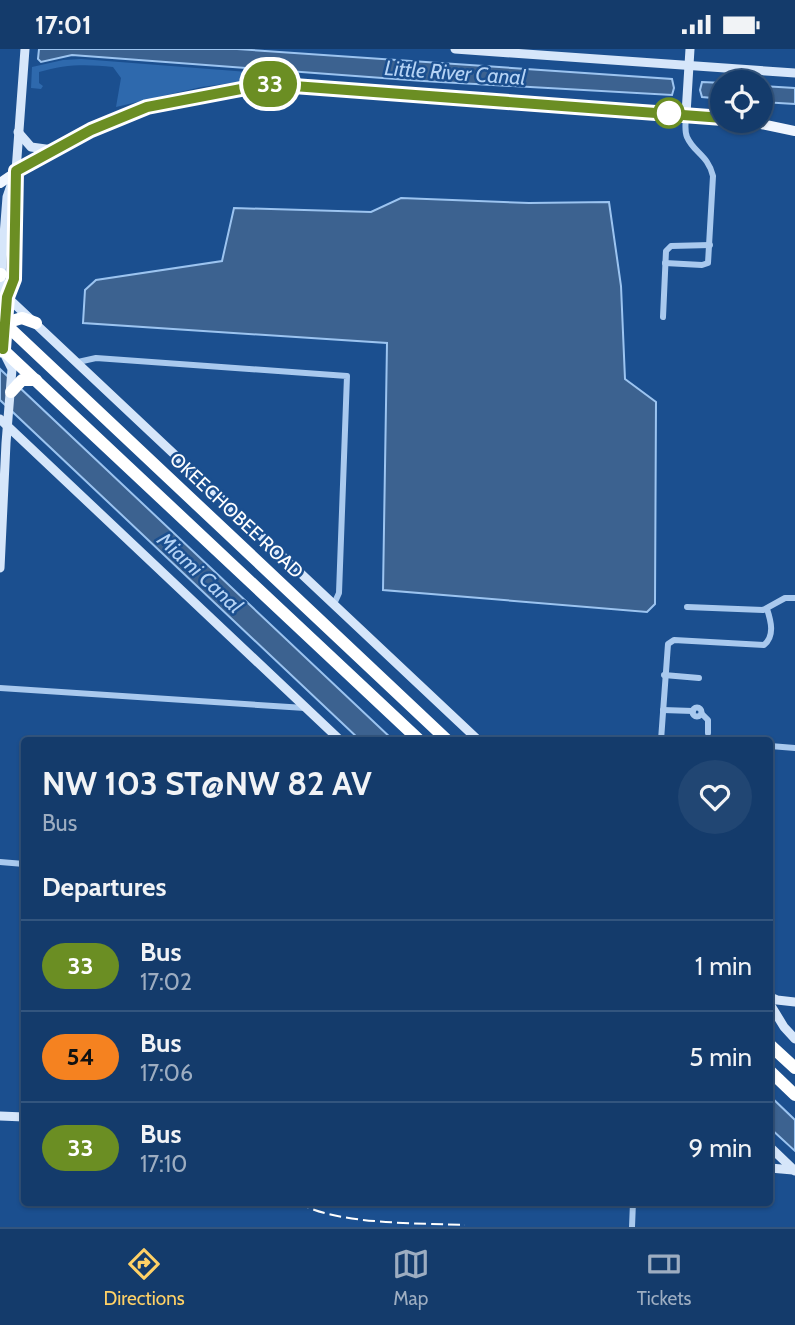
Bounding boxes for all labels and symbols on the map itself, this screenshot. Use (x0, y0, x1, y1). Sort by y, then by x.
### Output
water label: Little River Canal (384, 55, 527, 90)
line badge: 33 (238, 61, 302, 107)
unlabelled marker (654, 98, 684, 128)
street label: OKEECHOBEE ROAD (165, 448, 308, 583)
water label: Miami Canal (152, 526, 248, 618)

